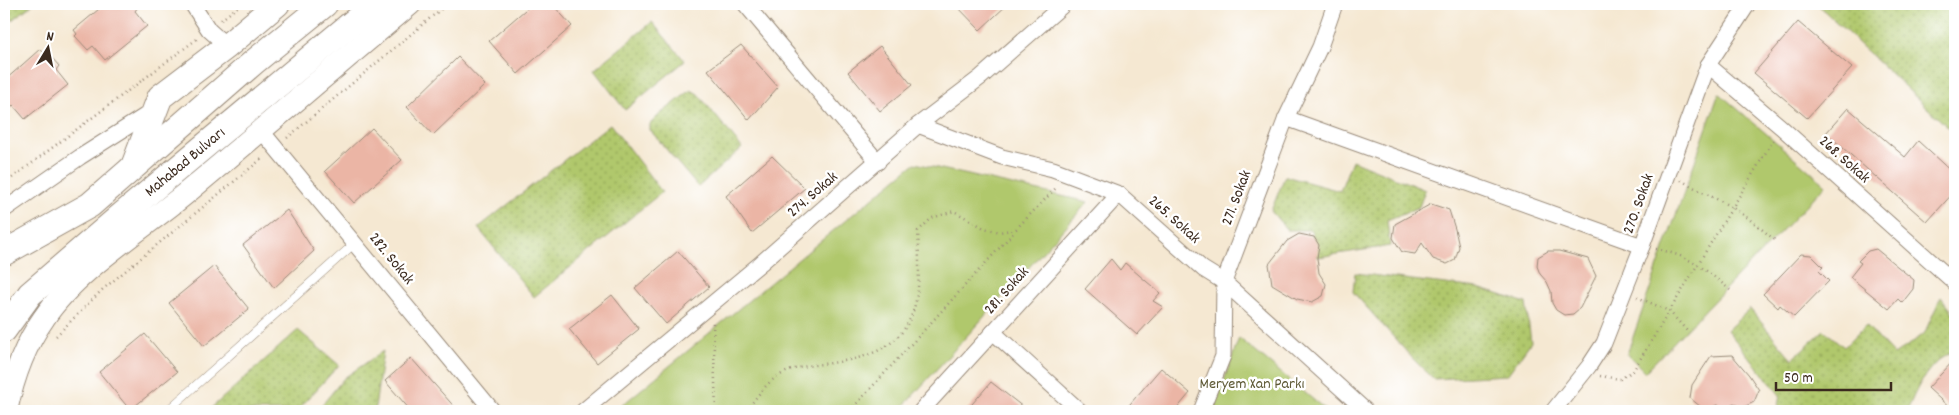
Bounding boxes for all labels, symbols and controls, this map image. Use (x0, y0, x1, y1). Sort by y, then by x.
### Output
north arrow (22, 22, 72, 72)
text: N (45, 27, 55, 48)
street label: Mahabad Bulvarı (140, 122, 231, 203)
street label: 268. Sokak (1813, 131, 1875, 189)
street label: 274. Sokak (782, 166, 844, 224)
street label: 271. Sokak (1216, 167, 1258, 229)
street label: 270. Sokak (1617, 170, 1661, 238)
street label: 265. Sokak (1143, 190, 1205, 250)
street label: 282. Sokak (363, 228, 419, 290)
street label: 281. Sokak (979, 262, 1035, 320)
scale bar (1776, 360, 1892, 392)
text: 50 m (1784, 368, 1813, 390)
park label: Meryem Xan Parkı (1200, 373, 1305, 396)

